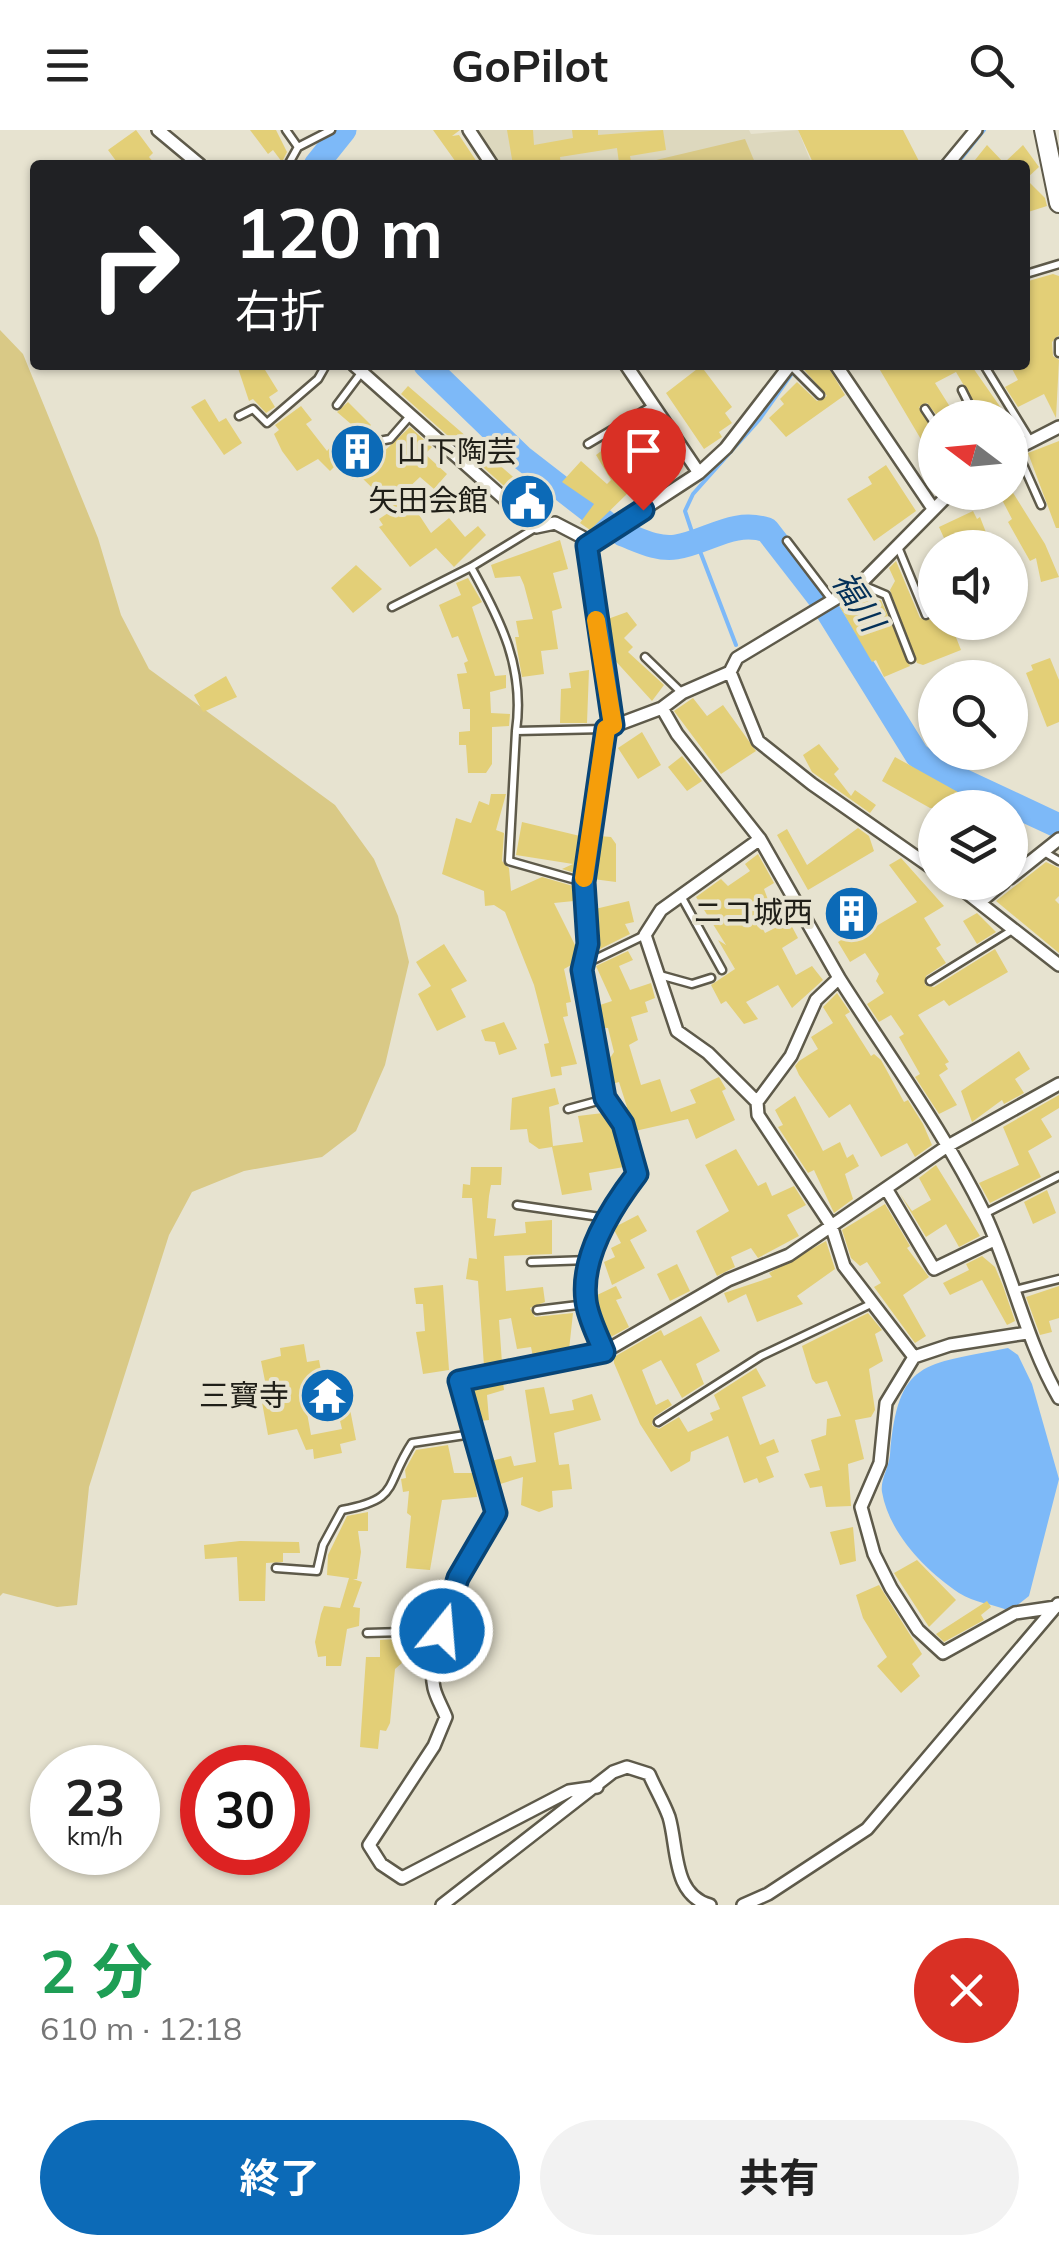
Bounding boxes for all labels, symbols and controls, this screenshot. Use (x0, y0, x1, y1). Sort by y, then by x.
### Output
text: GoPilot (451, 37, 608, 93)
icon: menu (40, 38, 95, 93)
icon: search (964, 38, 1019, 93)
text: 120 m (235, 188, 443, 276)
icon: right (70, 200, 200, 330)
text: 右折 (235, 282, 325, 338)
north arrow (918, 400, 1028, 510)
map controls (918, 400, 1028, 900)
pin (601, 408, 686, 511)
building icon: 山下陶芸 (328, 422, 388, 482)
icon: arrive (616, 423, 671, 478)
place label: 山下陶芸 (397, 432, 517, 470)
public building icon: 矢田会館 (497, 471, 557, 531)
place label: 矢田会館 (368, 481, 488, 519)
button: sound (918, 530, 1028, 640)
water label: 福川 (825, 563, 895, 641)
button: search (918, 660, 1028, 770)
button: layers (918, 790, 1028, 900)
building icon: ニコ城西 (822, 883, 882, 943)
place label: ニコ城西 (693, 893, 813, 931)
temple icon: 三寶寺 (298, 1366, 358, 1426)
place label: 三寶寺 (199, 1376, 289, 1414)
position arrow (390, 1579, 494, 1683)
speed limit sign: 30 (180, 1745, 310, 1875)
text: 23 (65, 1766, 125, 1829)
text: km/h (67, 1820, 123, 1851)
text: 2 分 (40, 1933, 152, 2008)
button: close (914, 1938, 1019, 2043)
text: 610 m · 12:18 (40, 2008, 242, 2048)
button: 終了 (40, 2120, 520, 2235)
button: 共有 (540, 2120, 1019, 2235)

